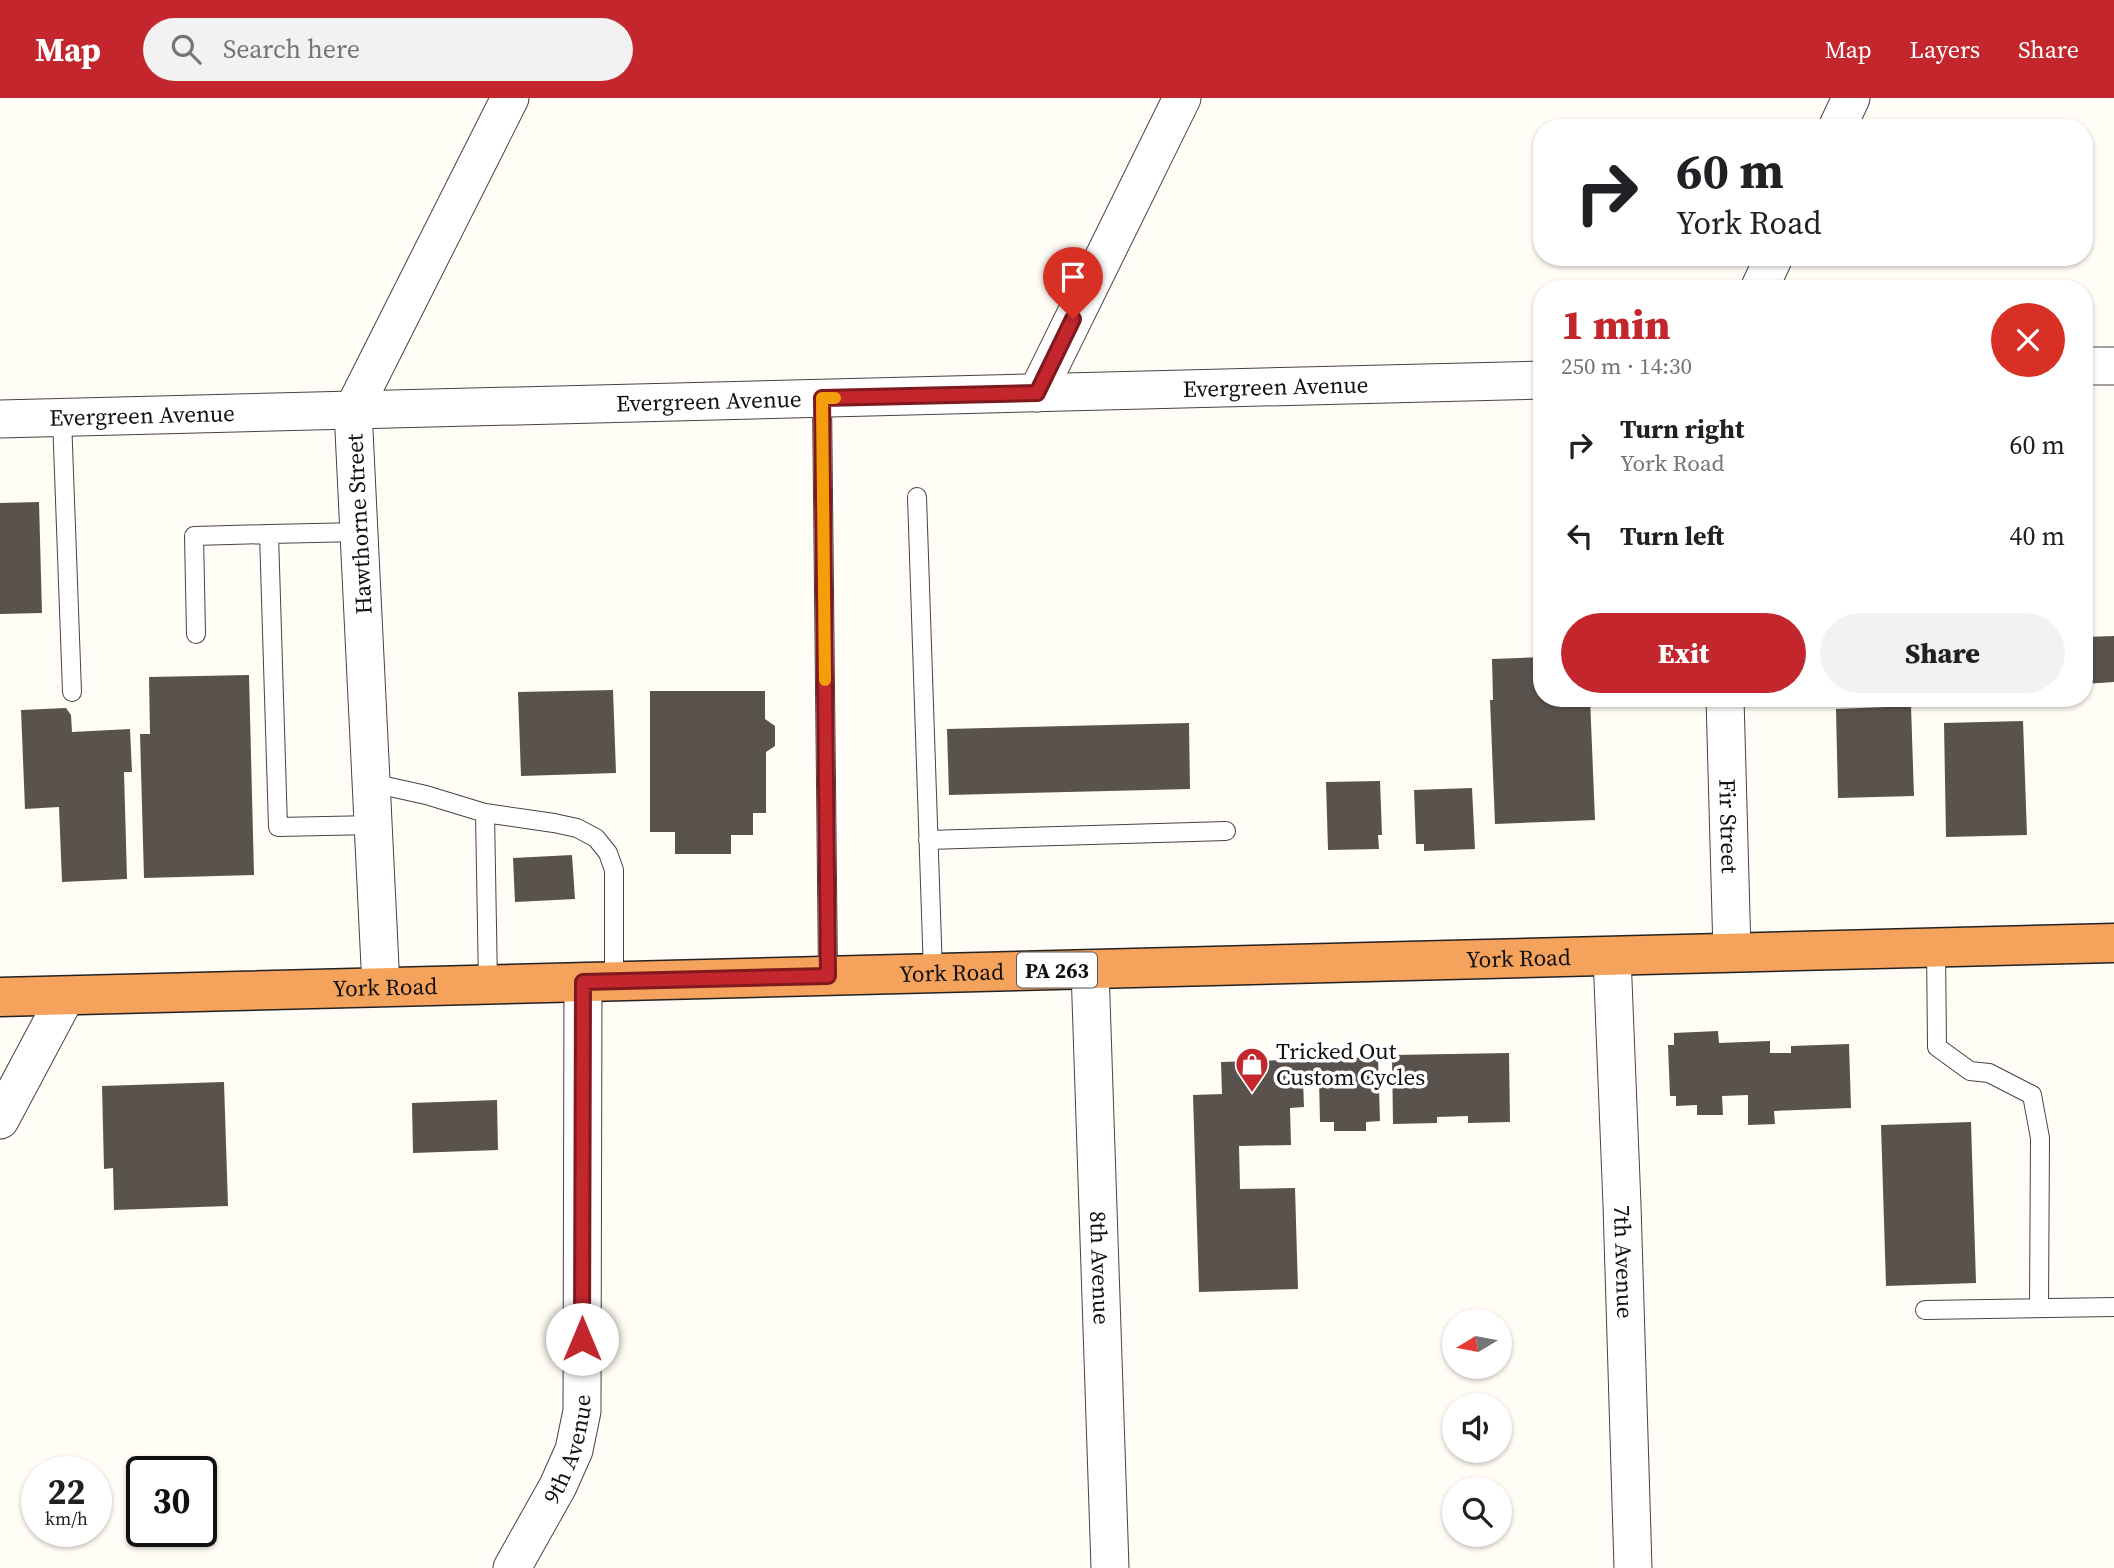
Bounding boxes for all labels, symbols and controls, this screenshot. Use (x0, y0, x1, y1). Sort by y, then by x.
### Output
search box (143, 18, 633, 81)
text: Map (35, 27, 101, 72)
icon: search (167, 30, 205, 68)
text: Search here (223, 31, 360, 67)
text: Map (1825, 33, 1872, 66)
text: Layers (1910, 33, 1980, 66)
text: Share (2018, 33, 2079, 66)
text: 60 m (1676, 137, 1784, 204)
icon: right (1561, 147, 1652, 238)
text: York Road (1676, 201, 1822, 245)
pin (1043, 247, 1103, 319)
icon: arrive (1054, 258, 1092, 296)
text: 1 min (1561, 295, 1671, 353)
button: close (1991, 303, 2065, 377)
text: 250 m · 14:30 (1561, 350, 1692, 382)
street label: Evergreen Avenue (1182, 368, 1369, 405)
street label: Evergreen Avenue (616, 383, 802, 419)
street label: Evergreen Avenue (49, 397, 235, 434)
text: Turn right (1620, 411, 1744, 447)
icon: right (1561, 426, 1599, 464)
text: 60 m (2010, 427, 2065, 463)
street label: Hawthorne Street (338, 432, 380, 615)
text: York Road (1620, 447, 1725, 479)
icon: left (1561, 517, 1599, 555)
text: Turn left (1620, 518, 1724, 554)
text: 40 m (2010, 518, 2065, 554)
button: Exit (1561, 613, 1806, 693)
button: Share (1820, 613, 2065, 693)
street label: Fir Street (1711, 778, 1746, 874)
street label: York Road (1466, 941, 1571, 976)
road number: PA 263 (1017, 952, 1097, 988)
street label: York Road (899, 955, 1004, 990)
street label: York Road (332, 970, 438, 1005)
place label: Tricked Out Custom Cycles (1276, 1035, 1425, 1093)
shop icon: Tricked Out Custom Cycles (1233, 1045, 1271, 1094)
street label: 7th Avenue (1606, 1204, 1641, 1319)
street label: 8th Avenue (1082, 1210, 1118, 1325)
position arrow (545, 1302, 619, 1376)
north arrow (1442, 1309, 1512, 1379)
map controls (1442, 1309, 1512, 1547)
button: sound (1442, 1393, 1512, 1463)
street label: 9th Avenue (535, 1394, 599, 1509)
speed limit sign: 30 (126, 1456, 217, 1547)
text: 22 (48, 1468, 85, 1516)
button: search (1442, 1477, 1512, 1547)
text: km/h (45, 1506, 88, 1531)

